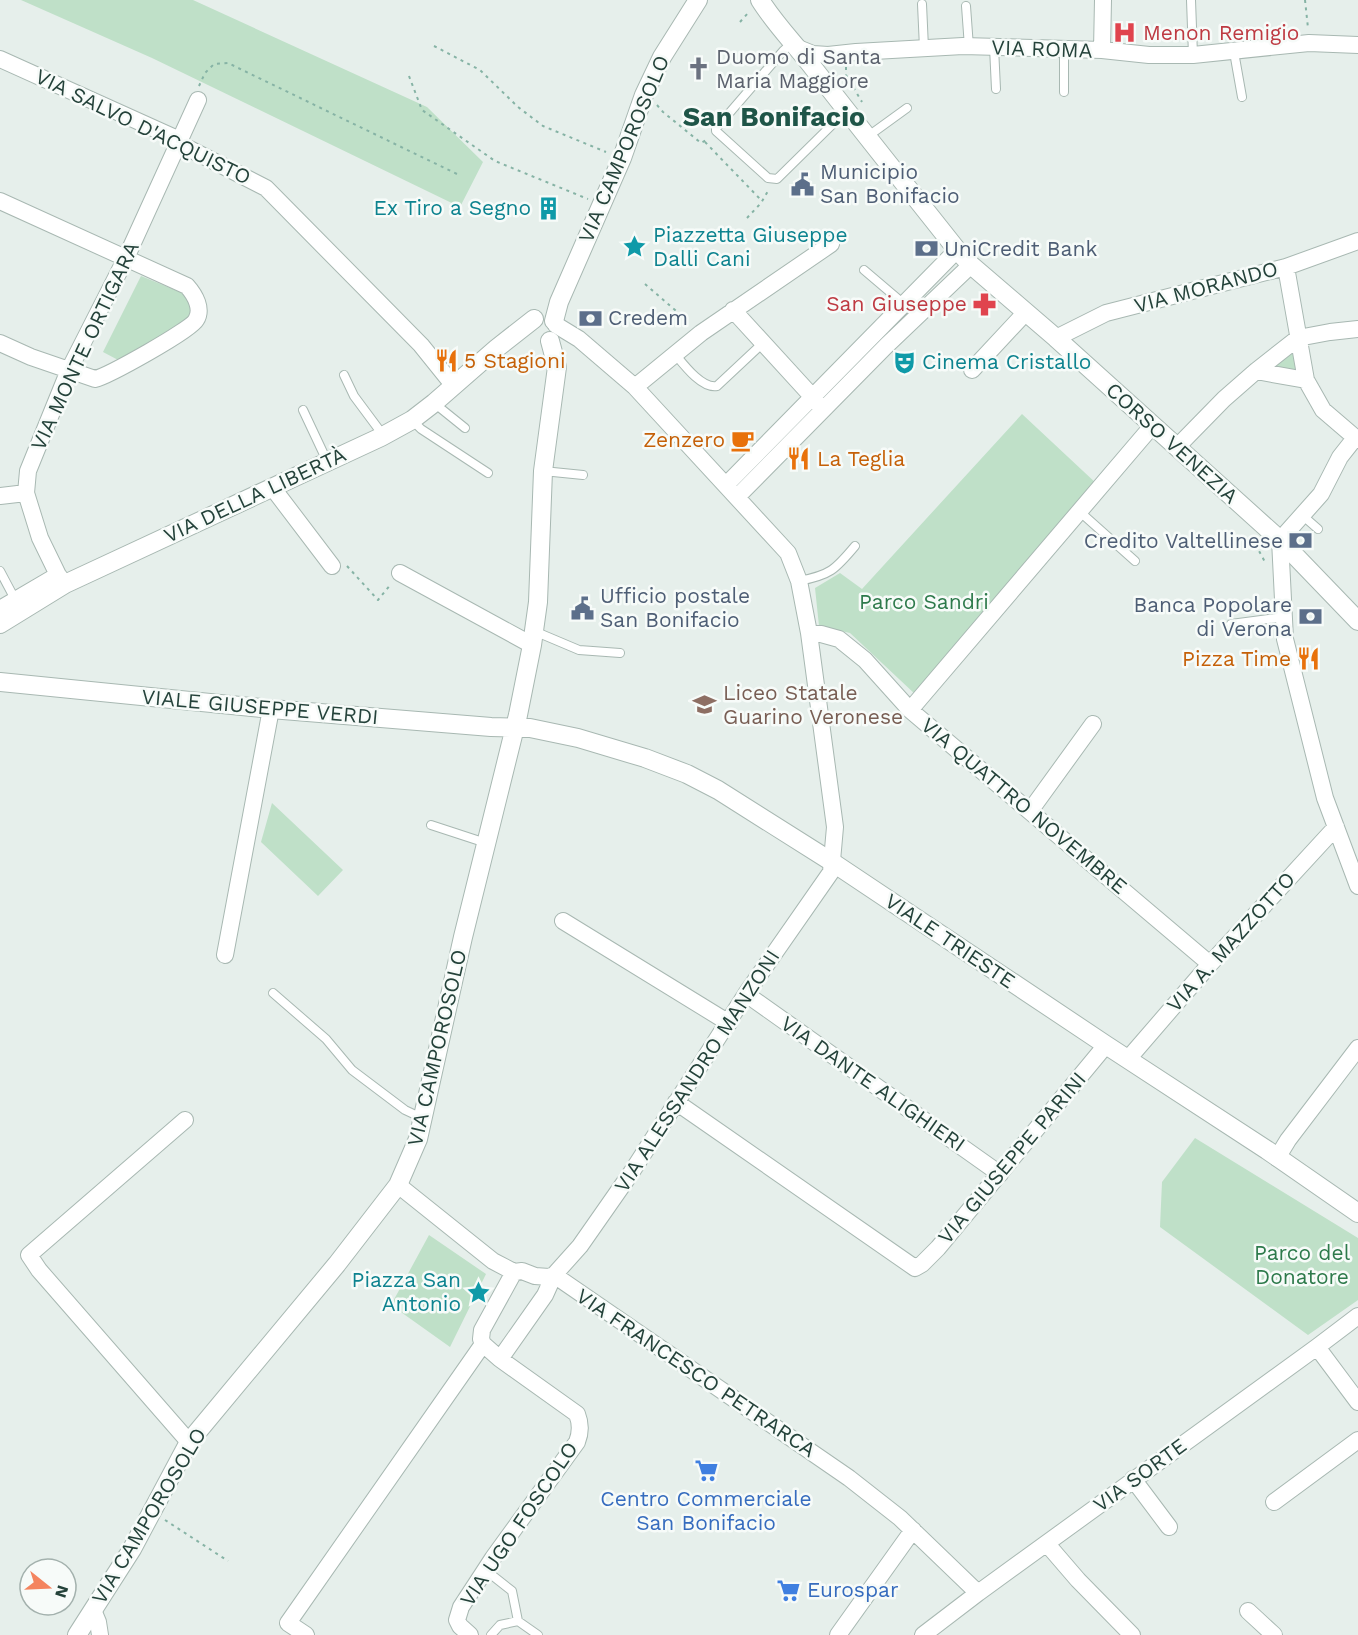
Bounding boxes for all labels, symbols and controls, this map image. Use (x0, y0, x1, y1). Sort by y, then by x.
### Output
hospital icon: Menon Remigio (1112, 20, 1138, 46)
place label: Menon Remigio (1143, 20, 1299, 45)
street label: VIA ROMA (991, 34, 1093, 63)
place label: Duomo di Santa Maria Maggiore (716, 44, 881, 93)
street label: VIA CAMPOROSOLO (573, 51, 674, 246)
church icon: Duomo di Santa Maria Maggiore (685, 56, 711, 82)
street label: VIA SALVO D'ACQUISTO (31, 63, 255, 190)
district label: San Bonifacio (683, 101, 865, 133)
place label: Municipio San Bonifacio (820, 159, 960, 208)
public building icon: Municipio San Bonifacio (789, 171, 815, 197)
place label: Ex Tiro a Segno (373, 195, 531, 220)
building icon: Ex Tiro a Segno (536, 195, 562, 221)
place label: Piazzetta Giuseppe Dalli Cani (653, 222, 848, 271)
place icon: Piazzetta Giuseppe Dalli Cani (622, 234, 648, 260)
bank icon: UniCredit Bank (913, 236, 939, 262)
place label: UniCredit Bank (944, 236, 1097, 261)
street label: VIA MONTE ORTIGARA (25, 237, 144, 454)
street label: VIA MORANDO (1131, 255, 1280, 318)
place label: San Giuseppe (826, 291, 967, 316)
pharmacy icon: San Giuseppe (972, 291, 998, 317)
bank icon: Credem (577, 305, 603, 331)
place label: Credem (608, 305, 688, 330)
restaurant icon: 5 Stagioni (433, 348, 459, 374)
place label: 5 Stagioni (464, 348, 565, 373)
theatre icon: Cinema Cristallo (891, 349, 917, 375)
place label: Cinema Cristallo (922, 349, 1091, 374)
street label: CORSO VENEZIA (1101, 377, 1244, 508)
place label: Zenzero (643, 427, 725, 452)
cafe icon: Zenzero (730, 427, 756, 453)
street label: VIA DELLA LIBERTÀ (160, 441, 350, 548)
restaurant icon: La Teglia (786, 446, 812, 472)
place label: La Teglia (817, 446, 905, 471)
place label: Credito Valtellinese (1084, 528, 1283, 553)
bank icon: Credito Valtellinese (1288, 528, 1314, 554)
place label: Ufficio postale San Bonifacio (600, 583, 750, 632)
park label: Parco Sandri (859, 589, 989, 614)
place label: Banca Popolare di Verona (1133, 592, 1292, 641)
public building icon: Ufficio postale San Bonifacio (569, 595, 595, 621)
bank icon: Banca Popolare di Verona (1297, 604, 1323, 630)
place label: Pizza Time (1182, 646, 1291, 671)
restaurant icon: Pizza Time (1296, 646, 1322, 672)
place label: Liceo Statale Guarino Veronese (723, 680, 903, 729)
street label: VIALE GIUSEPPE VERDI (141, 684, 380, 729)
school or university icon: Liceo Statale Guarino Veronese (692, 692, 718, 718)
street label: VIA QUATTRO NOVEMBRE (916, 712, 1132, 899)
street label: VIA A. MAZZOTTO (1161, 866, 1300, 1017)
street label: VIALE TRIESTE (881, 888, 1020, 993)
street label: VIA ALESSANDRO MANZONI (609, 945, 784, 1197)
street label: VIA CAMPOROSOLO (402, 947, 471, 1149)
street label: VIA DANTE ALIGHIERI (776, 1010, 970, 1157)
street label: VIA GIUSEPPE PARINI (932, 1067, 1091, 1249)
park label: Parco del Donatore (1254, 1240, 1351, 1289)
place label: Piazza San Antonio (352, 1267, 461, 1316)
place icon: Piazza San Antonio (466, 1279, 492, 1305)
street label: VIA FRANCESCO PETRARCA (572, 1283, 821, 1462)
street label: VIA CAMPOROSOLO (86, 1423, 211, 1608)
street label: VIA SORTE (1088, 1433, 1191, 1517)
street label: VIA UGO FOSCOLO (454, 1437, 583, 1611)
supermarket icon: Centro Commerciale San Bonifacio (693, 1458, 719, 1484)
place label: Centro Commerciale San Bonifacio (600, 1486, 812, 1535)
north arrow (18, 1557, 78, 1617)
supermarket icon: Eurospar (776, 1577, 802, 1603)
place label: Eurospar (807, 1577, 899, 1602)
text: N (51, 1583, 73, 1600)

